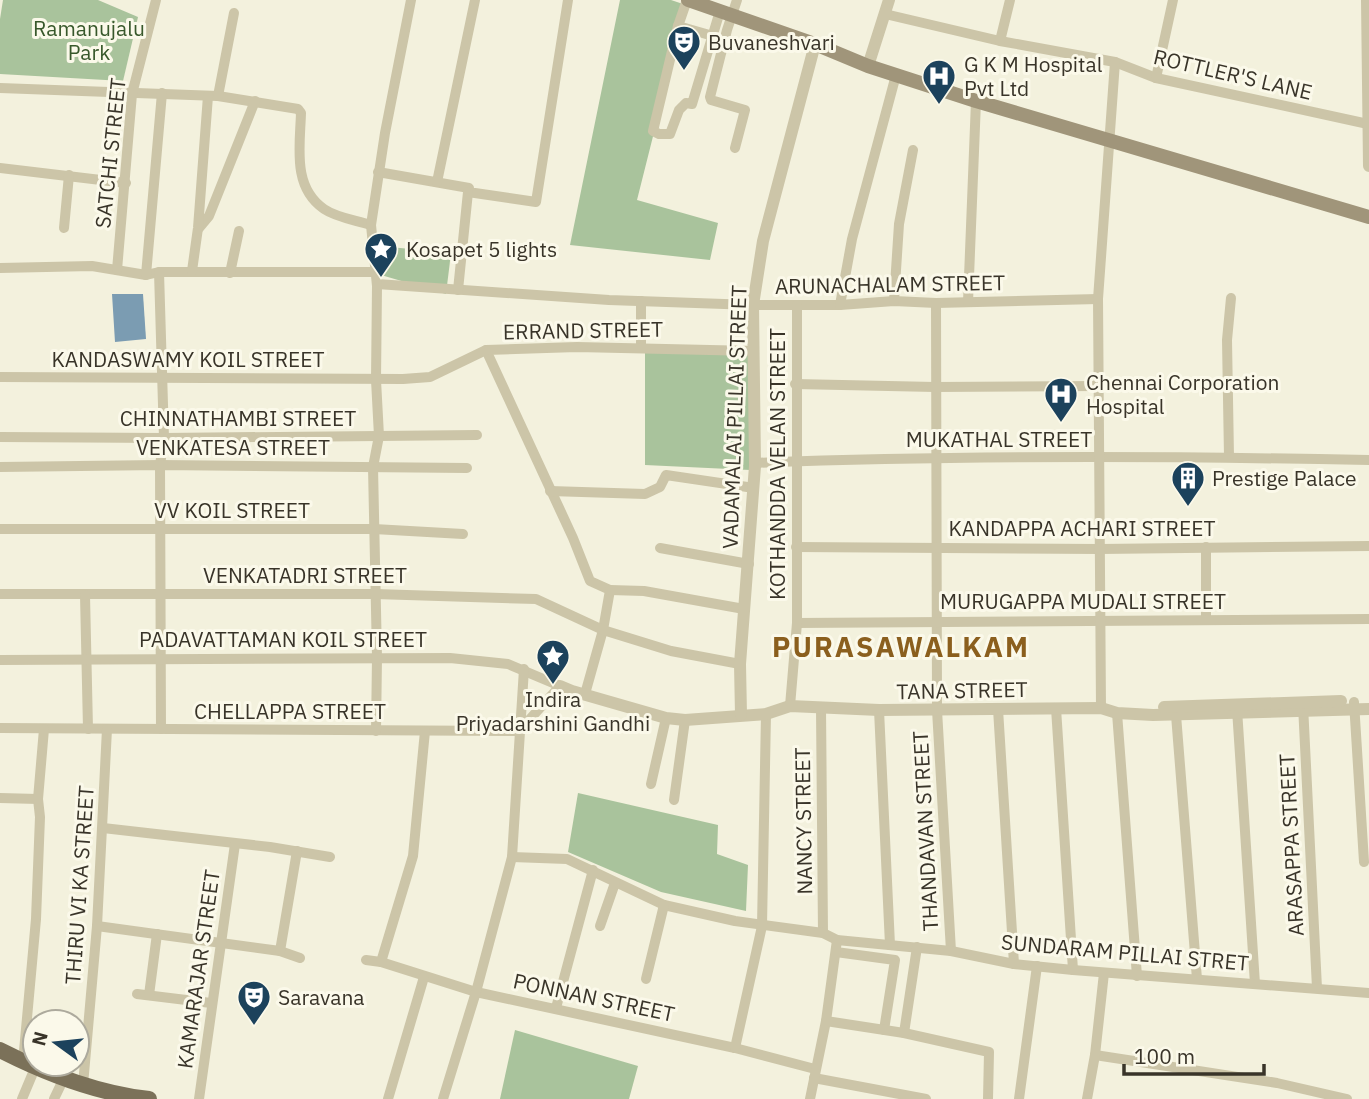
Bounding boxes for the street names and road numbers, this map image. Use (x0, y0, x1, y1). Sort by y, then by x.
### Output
street label: ROTTLER'S LANE (1151, 42, 1315, 106)
street label: SATCHI STREET (88, 76, 132, 230)
street label: ARUNACHALAM STREET (775, 268, 1005, 300)
street label: VADAMALAI PILLAI STREET (715, 284, 753, 550)
street label: ERRAND STREET (503, 315, 663, 345)
street label: KOTHANDDA VELAN STREET (763, 328, 791, 600)
street label: KANDASWAMY KOIL STREET (51, 345, 325, 373)
street label: CHINNATHAMBI STREET (120, 404, 356, 432)
street label: MUKATHAL STREET (906, 425, 1092, 453)
street label: VENKATESA STREET (136, 433, 330, 461)
street label: VV KOIL STREET (154, 496, 310, 524)
street label: KANDAPPA ACHARI STREET (948, 514, 1216, 542)
street label: VENKATADRI STREET (203, 561, 407, 589)
street label: MURUGAPPA MUDALI STREET (940, 587, 1226, 615)
street label: PADAVATTAMAN KOIL STREET (139, 625, 427, 653)
street label: TANA STREET (896, 675, 1028, 705)
street label: CHELLAPPA STREET (194, 697, 386, 725)
street label: THANDAVAN STREET (906, 730, 944, 932)
street label: NANCY STREET (788, 747, 818, 895)
street label: ARASAPPA STREET (1272, 753, 1310, 937)
street label: THIRU VI KA STREET (58, 785, 100, 985)
street label: KAMARAJAR STREET (170, 868, 226, 1070)
street label: SUNDARAM PILLAI STRET (1000, 927, 1250, 977)
street label: PONNAN STREET (511, 966, 677, 1028)

